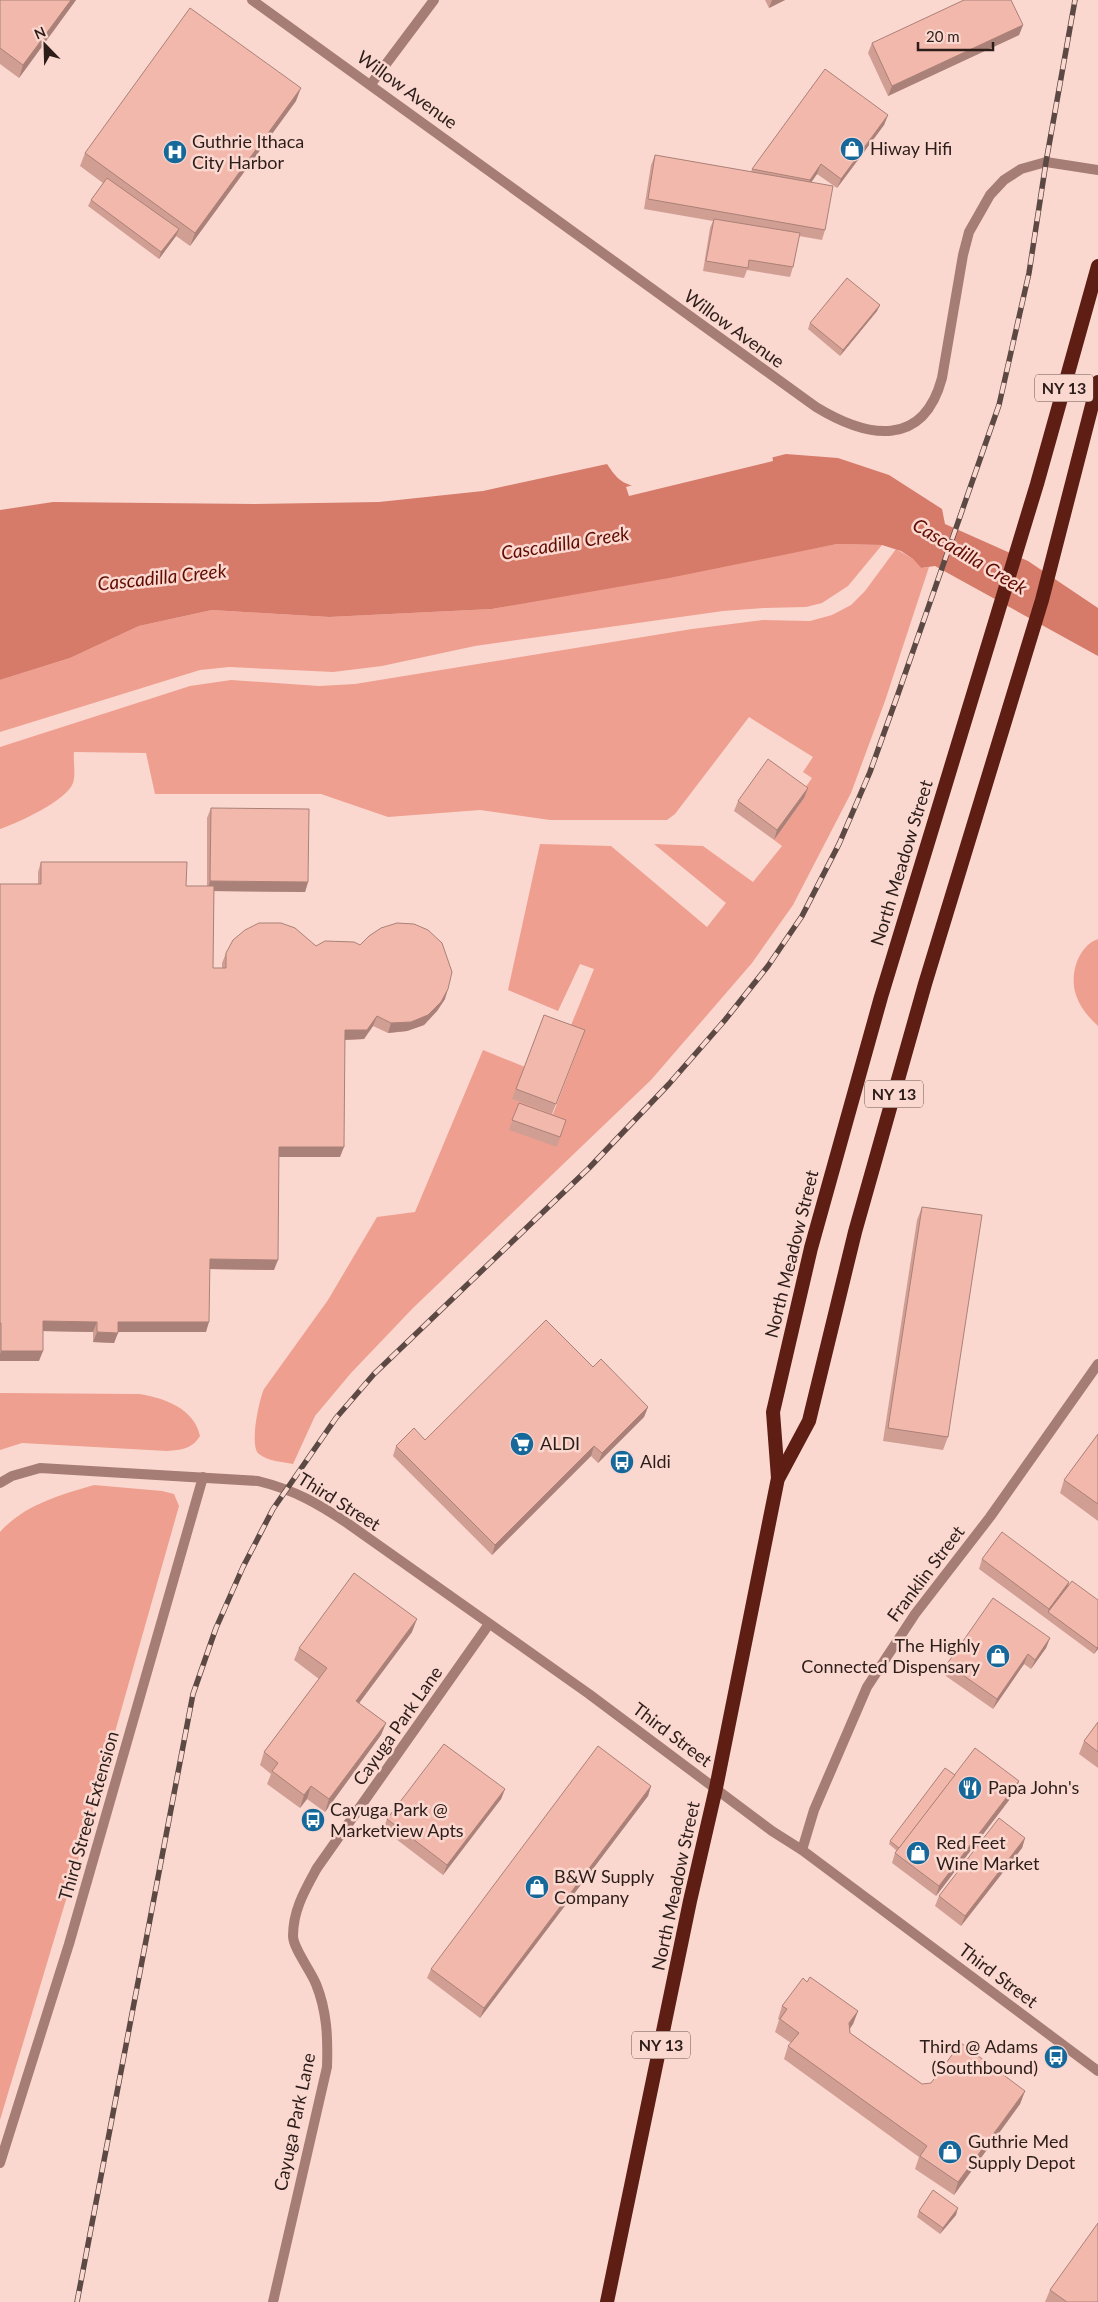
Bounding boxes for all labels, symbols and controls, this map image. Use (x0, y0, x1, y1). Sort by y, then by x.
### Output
north arrow (20, 20, 70, 70)
scale bar (918, 20, 993, 52)
text: N (31, 23, 48, 43)
text: 20 m (926, 27, 960, 45)
street label: Willow Avenue (353, 45, 462, 133)
place label: Guthrie Ithaca City Harbor (192, 130, 304, 173)
shop icon: Hiway Hifi (839, 136, 865, 162)
place label: Hiway Hifi (870, 137, 952, 159)
hospital icon: Guthrie Ithaca City Harbor (162, 139, 188, 165)
street label: Willow Avenue (680, 284, 789, 372)
road number: NY 13 (1035, 374, 1093, 402)
water label: Cascadilla Creek (909, 512, 1032, 599)
water label: Cascadilla Creek (499, 521, 632, 564)
water label: Cascadilla Creek (96, 558, 228, 595)
street label: North Meadow Street (865, 777, 937, 948)
road number: NY 13 (865, 1080, 923, 1108)
street label: North Meadow Street (760, 1167, 823, 1340)
supermarket icon: ALDI (509, 1431, 535, 1457)
place label: ALDI (540, 1432, 580, 1454)
bus stop icon: Aldi (609, 1449, 635, 1475)
place label: Aldi (640, 1450, 671, 1472)
street label: Third Street (294, 1467, 385, 1535)
street label: Franklin Street (882, 1521, 969, 1626)
place label: The Highly Connected Dispensary (801, 1634, 981, 1677)
shop icon: The Highly Connected Dispensary (985, 1643, 1011, 1669)
street label: Cayuga Park Lane (348, 1662, 446, 1789)
street label: Third Street (629, 1697, 717, 1771)
street label: Third Street Extension (53, 1728, 123, 1903)
restaurant icon: Papa John's (957, 1775, 983, 1801)
place label: Papa John's (988, 1776, 1080, 1798)
place label: Cayuga Park @ Marketview Apts (330, 1798, 464, 1841)
street label: North Meadow Street (646, 1799, 704, 1972)
bus stop icon: Cayuga Park @ Marketview Apts (300, 1807, 326, 1833)
place label: Red Feet Wine Market (936, 1831, 1040, 1874)
shop icon: Red Feet Wine Market (905, 1840, 931, 1866)
place label: B&W Supply Company (554, 1865, 655, 1908)
shop icon: B&W Supply Company (524, 1874, 550, 1900)
street label: Third Street (955, 1938, 1043, 2012)
road number: NY 13 (632, 2032, 690, 2058)
place label: Third @ Adams (Southbound) (920, 2035, 1038, 2078)
bus stop icon: Third @ Adams (Southbound) (1043, 2044, 1069, 2070)
street label: Cayuga Park Lane (269, 2051, 319, 2193)
place label: Guthrie Med Supply Depot (968, 2130, 1076, 2173)
shop icon: Guthrie Med Supply Depot (937, 2139, 963, 2165)

